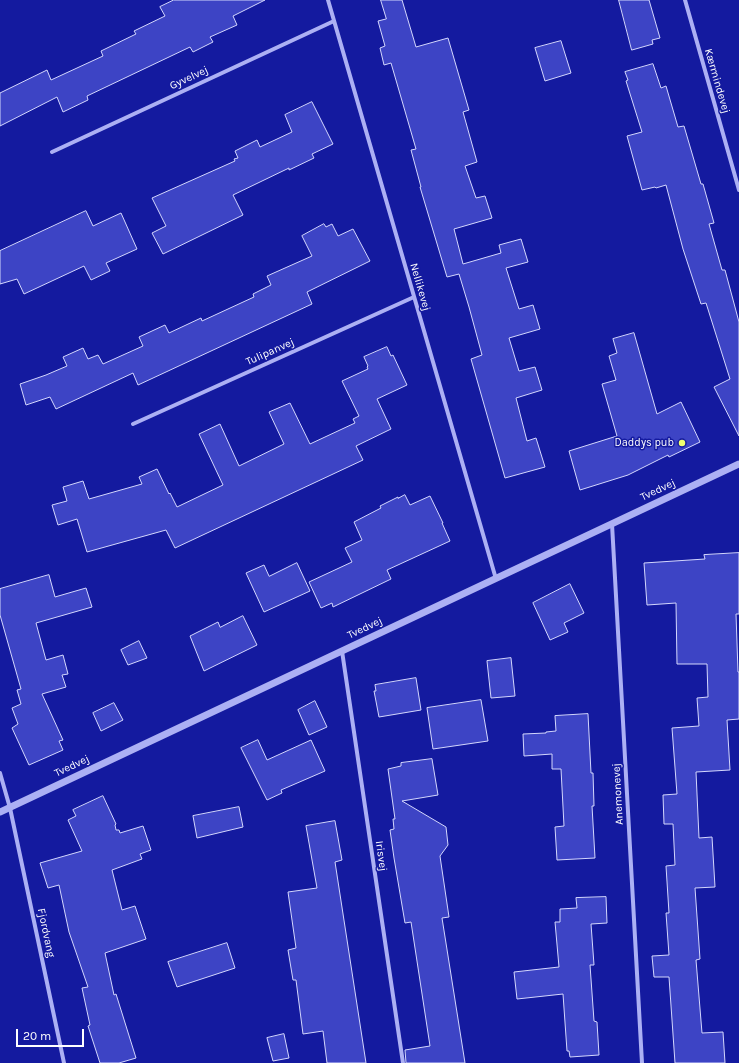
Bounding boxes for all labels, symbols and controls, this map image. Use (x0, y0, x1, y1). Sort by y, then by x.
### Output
street label: Kærmindevej (701, 47, 733, 115)
street label: Gyvelvej (168, 63, 210, 93)
street label: Nellikevej (407, 262, 433, 312)
street label: Tulipanvej (244, 335, 296, 369)
place label: Daddys pub (615, 436, 674, 450)
marker: Daddys pub (677, 438, 687, 448)
street label: Tvedvej (638, 476, 678, 504)
street label: Tvedvej (345, 614, 385, 642)
street label: Tvedvej (52, 752, 92, 780)
street label: Anemonevej (610, 763, 626, 825)
street label: Irisvej (372, 840, 390, 872)
street label: Fjordvang (34, 907, 58, 959)
scale bar (18, 1021, 86, 1047)
text: 20 m (23, 1029, 51, 1043)

